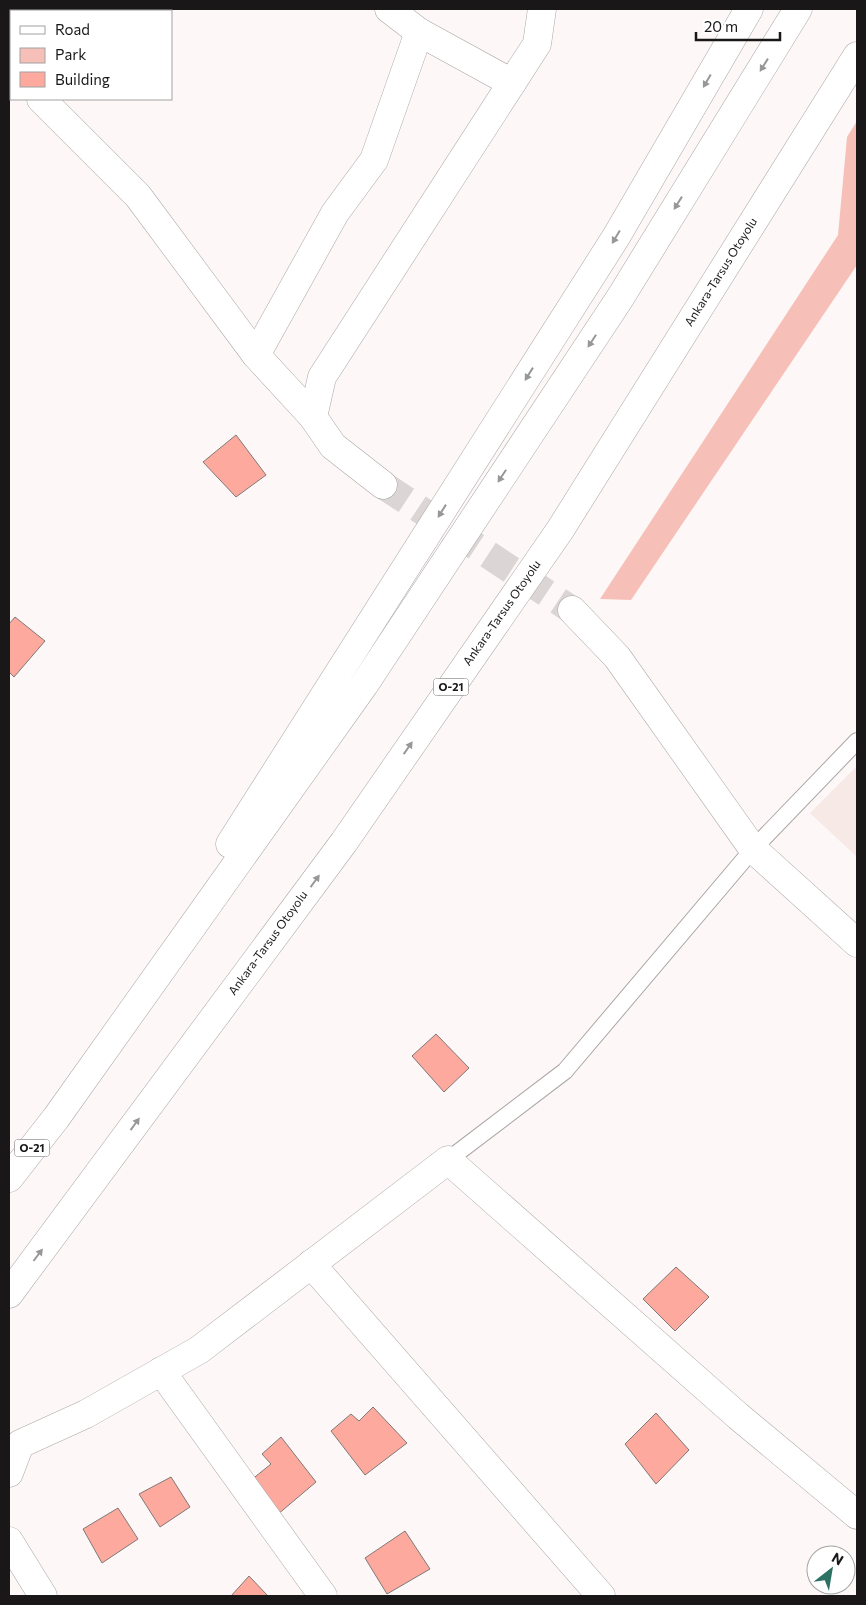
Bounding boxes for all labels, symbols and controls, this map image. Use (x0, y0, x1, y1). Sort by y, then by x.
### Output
legend (10, 10, 172, 100)
scale bar (696, 10, 780, 42)
text: 20 m (704, 17, 738, 35)
text: Road (55, 20, 90, 38)
text: Park (55, 45, 86, 63)
one-way arrow (759, 59, 768, 72)
text: Building (55, 70, 110, 88)
one-way arrow (703, 75, 712, 88)
one-way arrow (674, 197, 683, 210)
street label: Ankara-Tarsus Otoyolu (681, 215, 759, 328)
one-way arrow (612, 230, 621, 243)
one-way arrow (587, 334, 596, 347)
one-way arrow (525, 367, 534, 380)
one-way arrow (497, 470, 507, 483)
one-way arrow (437, 504, 447, 517)
street label: Ankara-Tarsus Otoyolu (460, 557, 543, 668)
road number: O-21 (434, 679, 468, 696)
one-way arrow (404, 741, 413, 755)
one-way arrow (310, 874, 320, 888)
street label: Ankara-Tarsus Otoyolu (225, 888, 310, 997)
one-way arrow (130, 1117, 140, 1131)
road number: O-21 (15, 1140, 50, 1156)
one-way arrow (33, 1248, 43, 1262)
north arrow (806, 1545, 856, 1595)
text: N (829, 1548, 847, 1568)

